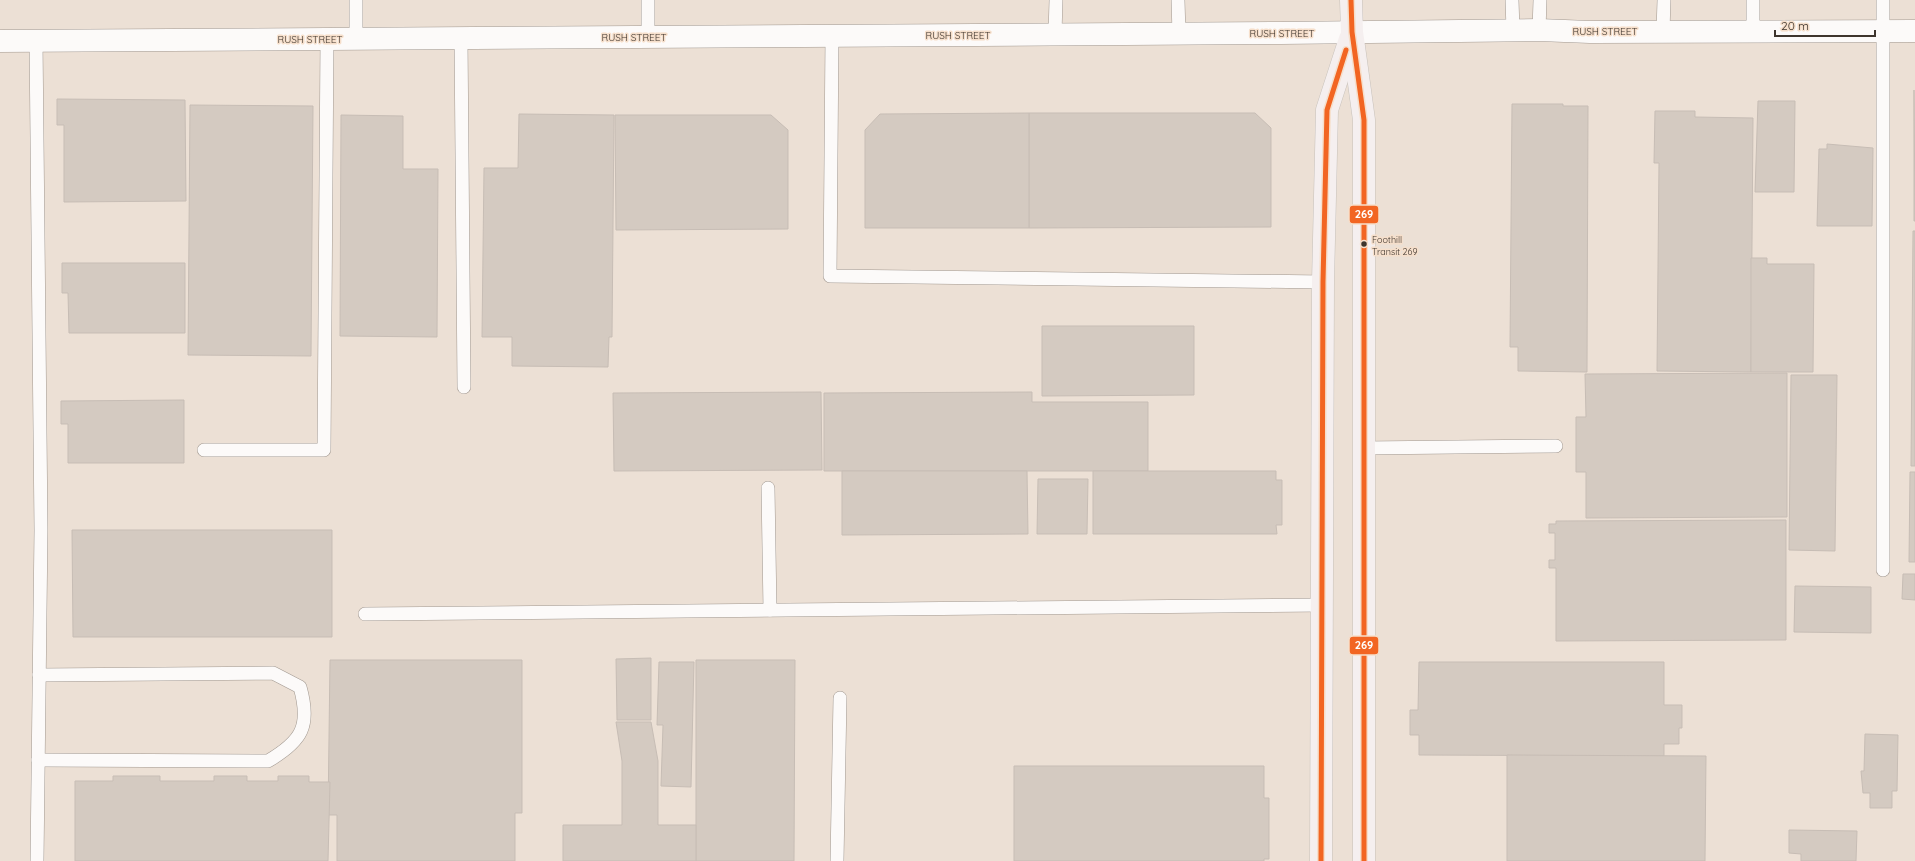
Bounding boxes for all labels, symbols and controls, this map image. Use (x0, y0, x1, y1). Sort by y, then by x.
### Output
scale bar (1775, 12, 1875, 38)
text: 20 m (1781, 18, 1809, 33)
street label: RUSH STREET (1573, 25, 1638, 38)
street label: RUSH STREET (1250, 27, 1315, 40)
street label: RUSH STREET (926, 29, 991, 42)
street label: RUSH STREET (602, 31, 667, 44)
street label: RUSH STREET (278, 33, 343, 46)
line badge: 269 (1349, 205, 1379, 224)
text: 269 (1355, 207, 1373, 221)
place label: Foothill Transit 269 (1372, 234, 1417, 257)
marker: Foothill Transit 269 (1359, 239, 1369, 249)
line badge: 269 (1349, 636, 1379, 655)
text: 269 (1355, 638, 1373, 652)

